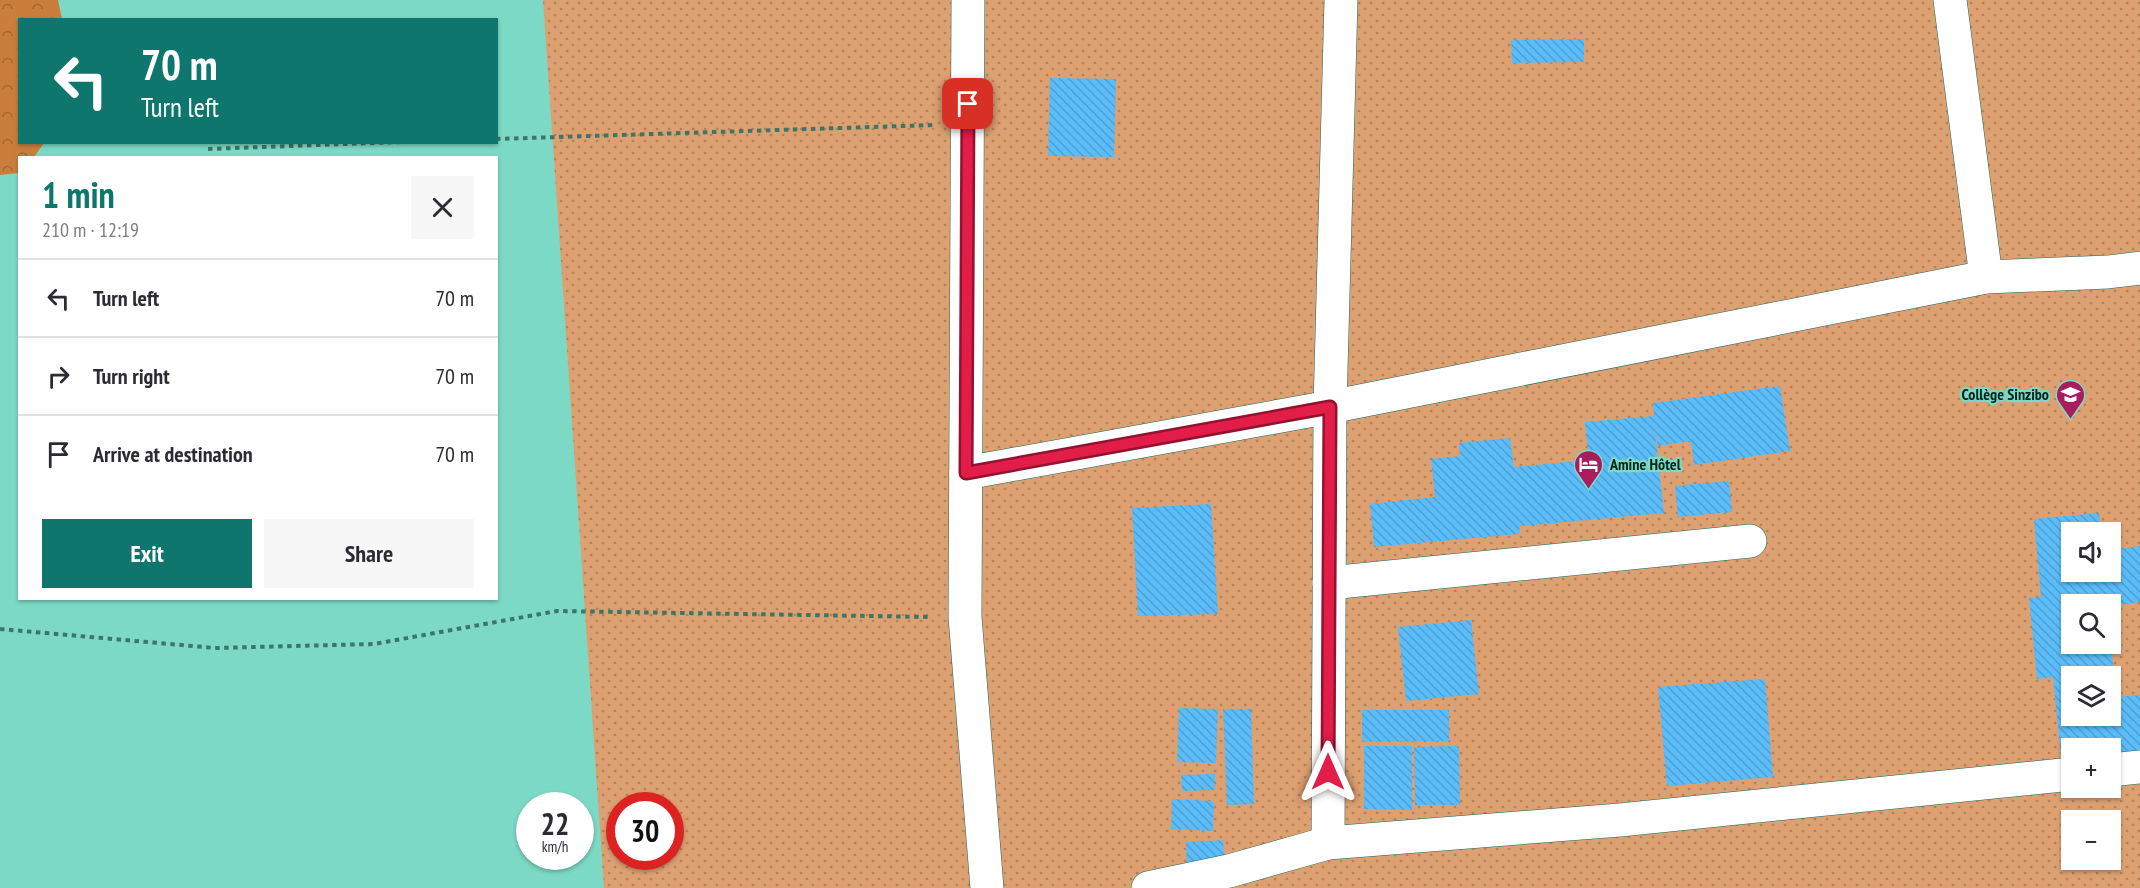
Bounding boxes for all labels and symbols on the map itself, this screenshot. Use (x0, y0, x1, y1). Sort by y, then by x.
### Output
pin (942, 78, 993, 129)
school or university icon: Collège Sinzibo (2054, 378, 2086, 420)
place label: Collège Sinzibo (1961, 384, 2049, 404)
hotel icon: Amine Hôtel (1573, 448, 1605, 490)
place label: Amine Hôtel (1609, 454, 1681, 474)
position arrow (1296, 740, 1360, 804)
speed limit sign: 30 (606, 792, 684, 870)

